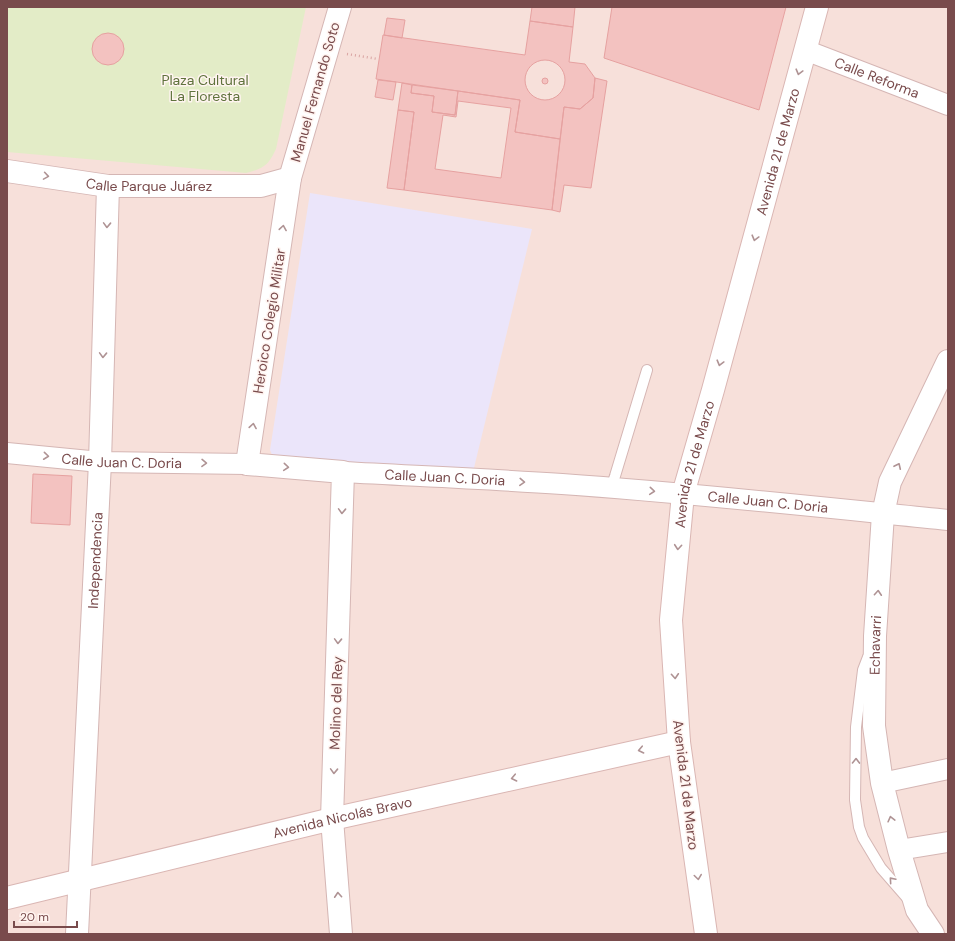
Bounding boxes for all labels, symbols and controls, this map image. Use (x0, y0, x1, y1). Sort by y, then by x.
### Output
street label: Manuel Fernando Soto (286, 20, 344, 164)
street label: Calle Reforma (832, 53, 922, 102)
one-way arrow (795, 68, 804, 75)
park label: Plaza Cultural La Floresta (161, 71, 249, 105)
street label: Avenida 21 de Marzo (752, 86, 804, 217)
one-way arrow (42, 171, 49, 180)
street label: Calle Parque Juárez (85, 174, 212, 195)
one-way arrow (102, 222, 111, 228)
one-way arrow (278, 225, 287, 231)
one-way arrow (751, 234, 759, 241)
street label: Heroico Colegio Militar (249, 247, 289, 395)
one-way arrow (99, 352, 107, 358)
one-way arrow (717, 360, 725, 366)
street label: Avenida 21 de Marzo (671, 398, 718, 529)
one-way arrow (248, 423, 257, 429)
street label: Calle Juan C. Doria (60, 449, 182, 472)
one-way arrow (43, 452, 49, 461)
one-way arrow (201, 459, 207, 468)
one-way arrow (283, 463, 289, 472)
one-way arrow (893, 463, 901, 470)
street label: Calle Juan C. Doria (384, 465, 506, 489)
one-way arrow (519, 478, 525, 486)
one-way arrow (649, 487, 655, 496)
street label: Calle Juan C. Doria (707, 487, 829, 517)
one-way arrow (338, 508, 346, 514)
street label: Independencia (84, 512, 107, 609)
one-way arrow (674, 544, 683, 550)
one-way arrow (873, 590, 882, 596)
street label: Echavarri (866, 615, 885, 675)
one-way arrow (334, 638, 342, 644)
street label: Molino del Rey (325, 656, 347, 750)
one-way arrow (671, 673, 679, 679)
street label: Avenida 21 de Marzo (669, 719, 703, 851)
one-way arrow (638, 746, 644, 754)
one-way arrow (852, 758, 860, 764)
one-way arrow (329, 768, 338, 774)
one-way arrow (511, 774, 517, 782)
street label: Avenida Nicolás Bravo (271, 793, 414, 842)
one-way arrow (888, 816, 896, 823)
one-way arrow (693, 874, 702, 881)
one-way arrow (889, 878, 896, 885)
one-way arrow (334, 892, 343, 898)
scale bar (14, 903, 77, 929)
text: 20 m (20, 909, 49, 925)

